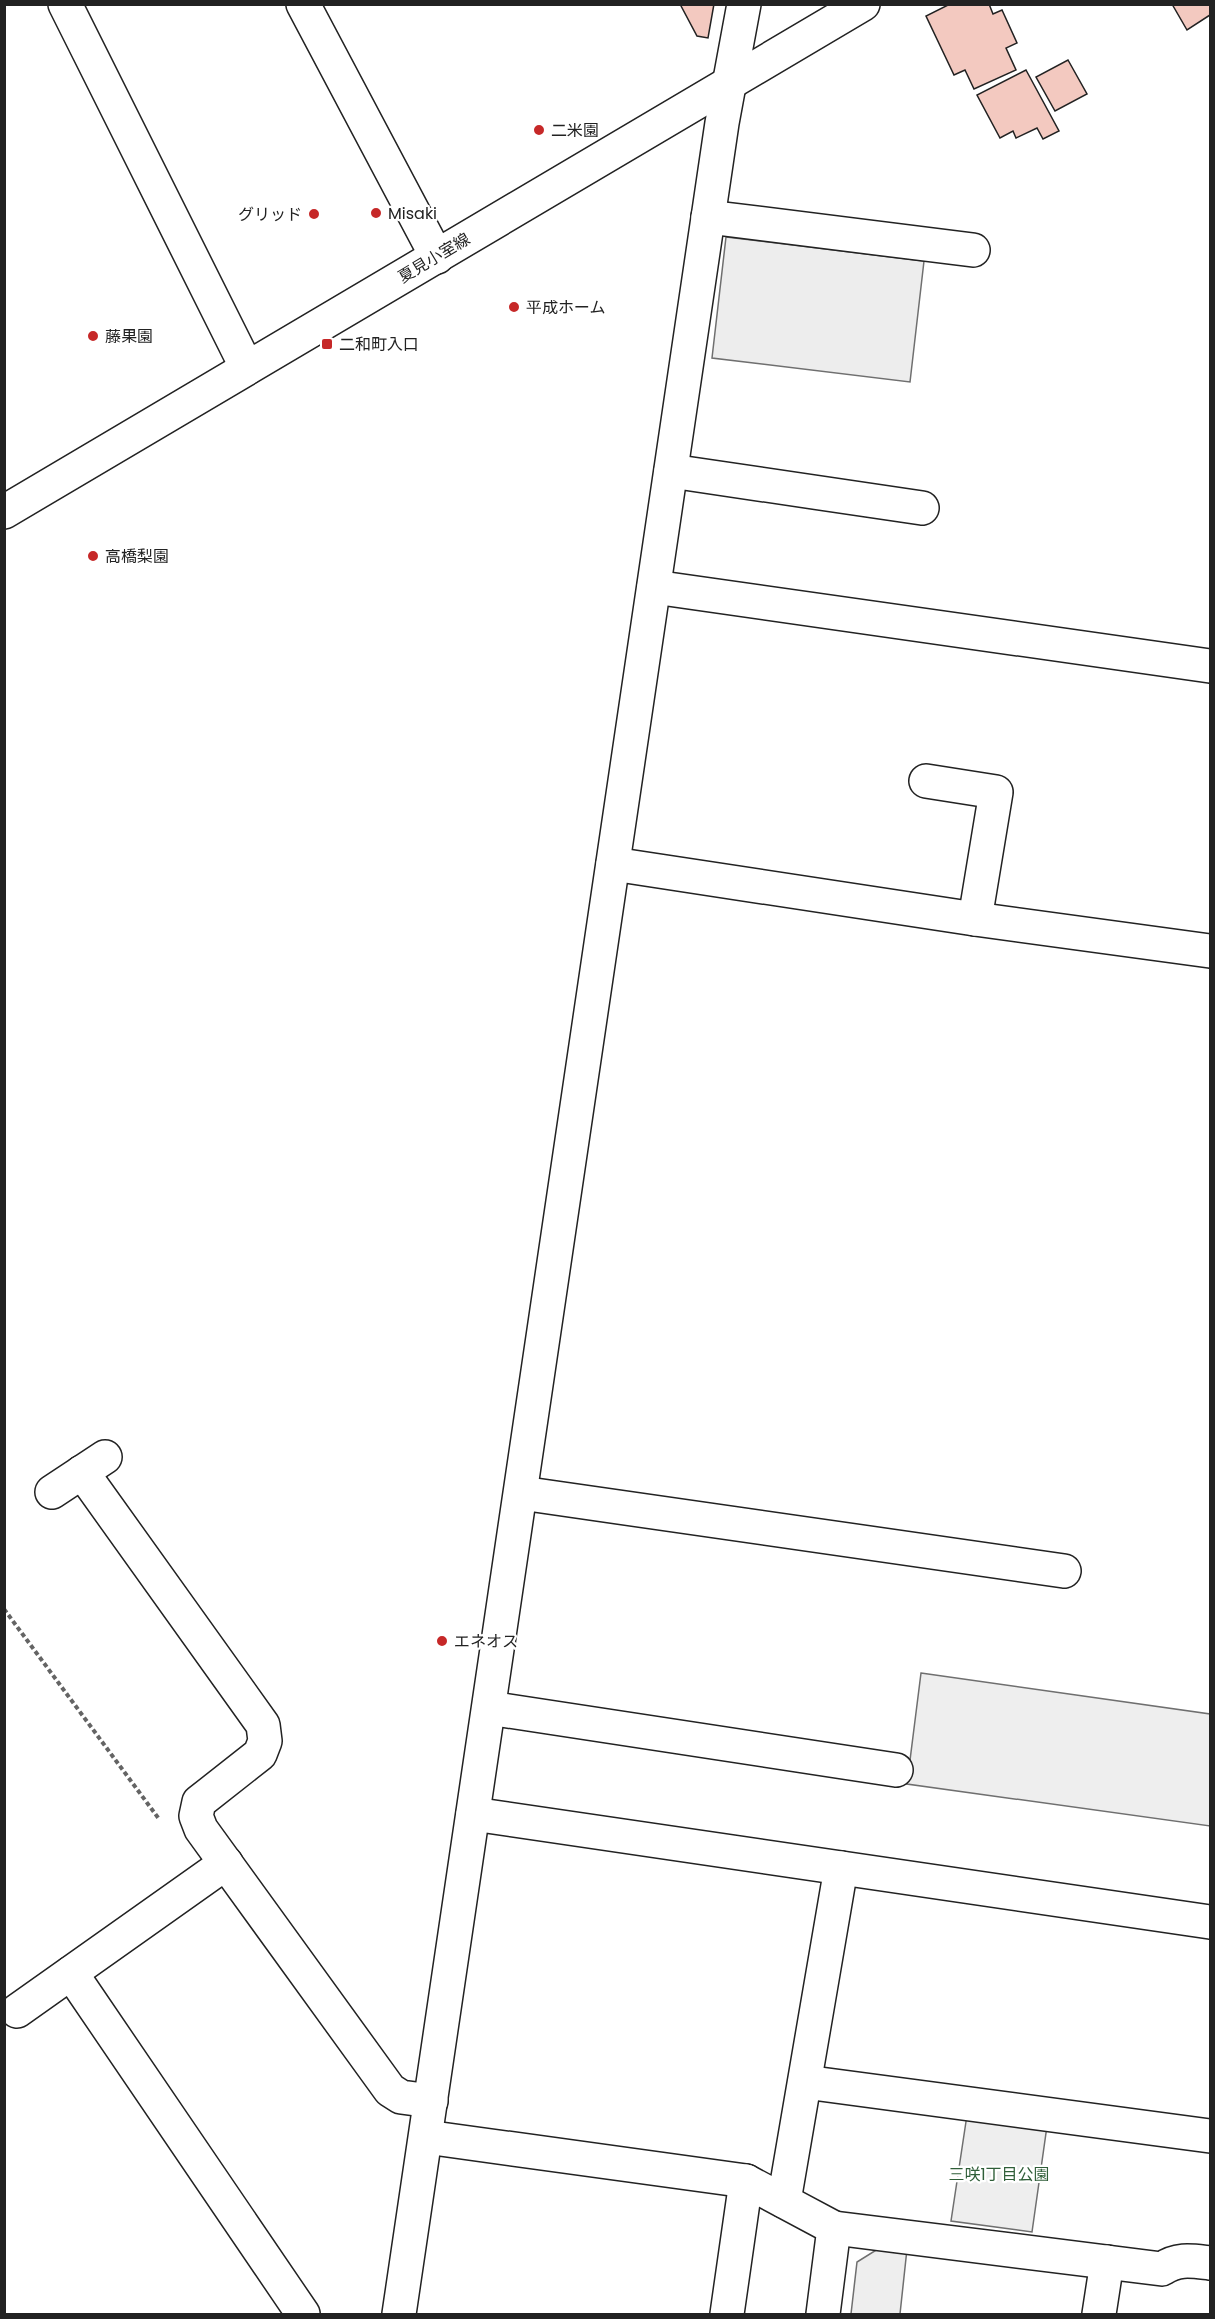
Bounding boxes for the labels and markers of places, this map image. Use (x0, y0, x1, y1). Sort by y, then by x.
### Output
place label: 二米園 (551, 119, 599, 142)
marker: 二米園 (532, 123, 546, 137)
place label: Misaki (388, 202, 437, 225)
place label: グリッド (238, 203, 302, 226)
marker: Misaki (369, 206, 383, 220)
marker: グリッド (307, 207, 321, 221)
place label: 平成ホーム (526, 296, 606, 319)
marker: 平成ホーム (507, 300, 521, 314)
place label: 藤果園 (105, 325, 153, 348)
marker: 藤果園 (86, 329, 100, 343)
place label: 二和町入口 (339, 333, 419, 356)
marker: 二和町入口 (320, 337, 334, 351)
place label: 高橋梨園 (105, 545, 169, 568)
marker: 高橋梨園 (86, 549, 100, 563)
place label: エネオス (454, 1630, 518, 1653)
marker: エネオス (435, 1634, 449, 1648)

